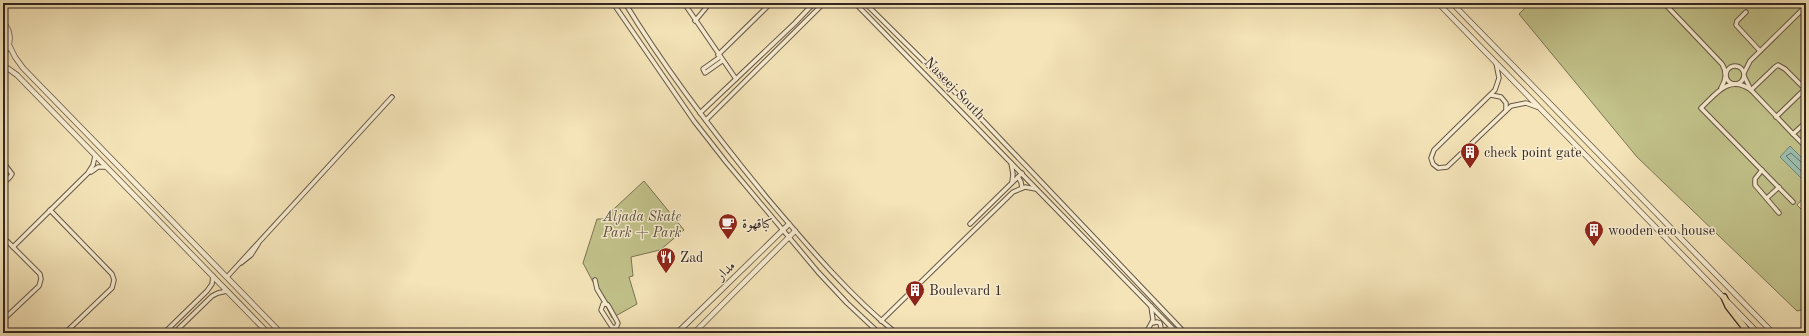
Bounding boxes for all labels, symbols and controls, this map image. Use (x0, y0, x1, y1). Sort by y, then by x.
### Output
street label: Naseej South (921, 55, 988, 123)
building icon: check point gate (1459, 141, 1481, 169)
place label: check point gate (1484, 146, 1582, 160)
park label: Aljada Skate Park + Park (602, 210, 682, 240)
cafe icon: كباقهوة (717, 212, 739, 240)
place label: كباقهوة (742, 217, 773, 232)
building icon: wooden eco house (1583, 219, 1605, 247)
place label: wooden eco house (1608, 224, 1715, 238)
restaurant icon: Zad (655, 246, 677, 274)
place label: Zad (680, 251, 703, 265)
street label: مدار (712, 259, 739, 285)
building icon: Boulevard 1 (904, 279, 926, 307)
place label: Boulevard 1 (929, 284, 1002, 298)

